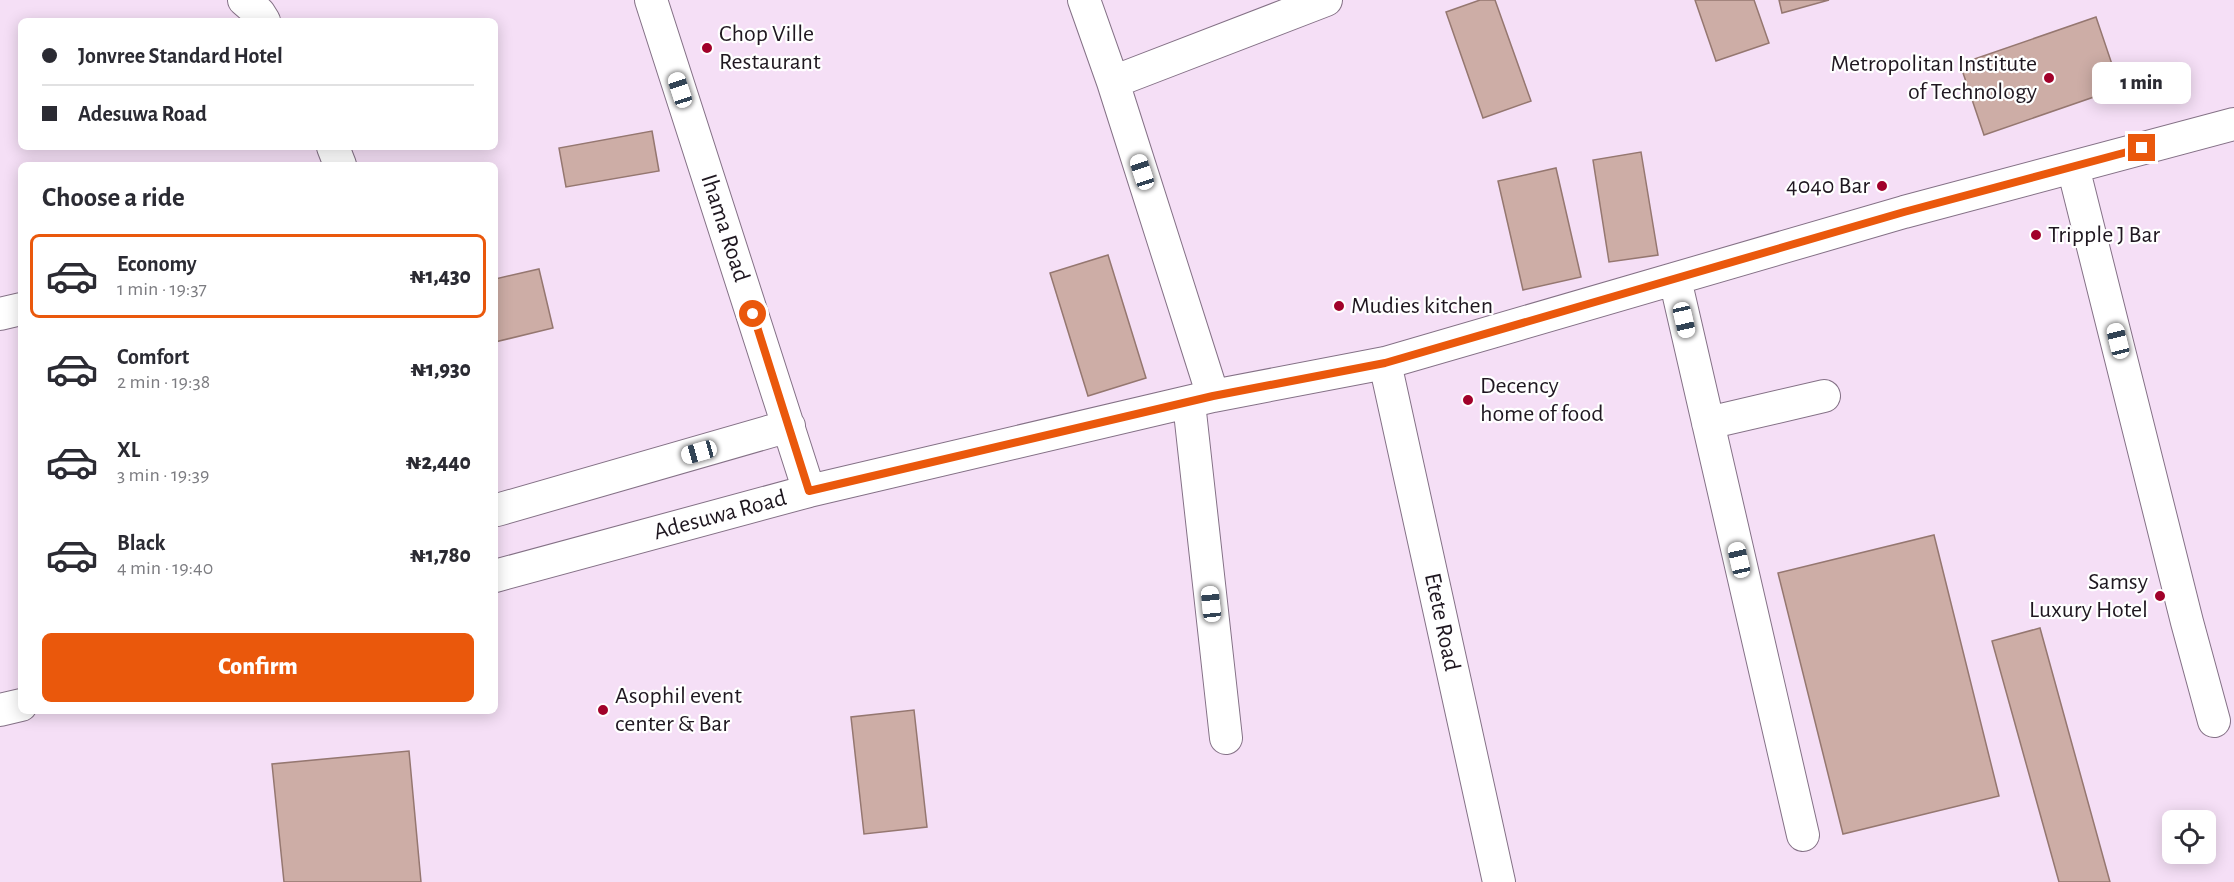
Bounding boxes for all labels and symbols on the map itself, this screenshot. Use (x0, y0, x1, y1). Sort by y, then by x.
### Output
place label: Chop Ville Restaurant (719, 22, 821, 74)
marker: Chop Ville Restaurant (700, 41, 714, 55)
place label: Metropolitan Institute of Technology (1831, 52, 2037, 104)
callout: 1 min (2092, 61, 2192, 103)
car (666, 70, 694, 110)
marker: Metropolitan Institute of Technology (2042, 71, 2056, 85)
route end (2128, 134, 2155, 161)
car (1128, 152, 1156, 192)
street label: Ihama Road (696, 171, 754, 285)
place label: 4040 Bar (1786, 174, 1870, 198)
marker: 4040 Bar (1875, 179, 1889, 193)
place label: Tripple J Bar (2048, 223, 2160, 247)
marker: Tripple J Bar (2029, 228, 2043, 242)
place label: Mudies kitchen (1351, 294, 1493, 318)
marker: Mudies kitchen (1332, 299, 1346, 313)
route start (739, 300, 766, 327)
car (1671, 300, 1697, 340)
car (2105, 321, 2131, 361)
place label: Decency home of food (1480, 374, 1604, 426)
marker: Decency home of food (1461, 393, 1475, 407)
car (679, 438, 719, 466)
street label: Adesuwa Road (651, 486, 789, 544)
car (1726, 540, 1752, 580)
place label: Samsy Luxury Hotel (2029, 570, 2148, 622)
street label: Etete Road (1420, 571, 1464, 673)
car (1200, 585, 1222, 623)
marker: Samsy Luxury Hotel (2153, 589, 2167, 603)
place label: Asophil event center & Bar (615, 684, 742, 736)
marker: Asophil event center & Bar (596, 703, 610, 717)

